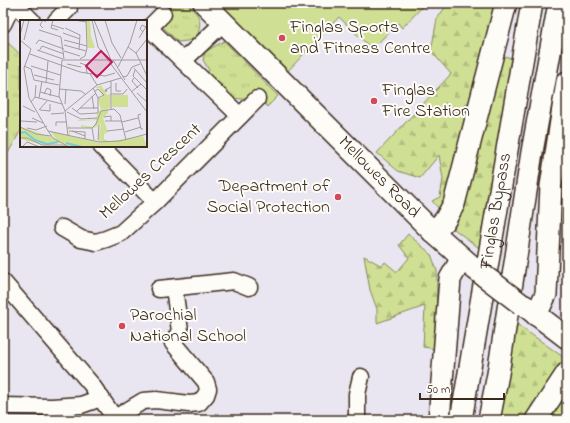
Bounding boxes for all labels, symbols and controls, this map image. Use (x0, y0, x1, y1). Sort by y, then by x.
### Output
place label: Finglas Sports and Fitness Centre (289, 15, 431, 62)
inset map (20, 20, 147, 147)
marker: Finglas Sports and Fitness Centre (277, 33, 287, 43)
place label: Finglas Fire Station (381, 78, 470, 125)
marker: Finglas Fire Station (369, 96, 379, 106)
street label: Mellowes Crescent (94, 118, 208, 226)
street label: Mellowes Road (332, 131, 426, 225)
street label: Finglas Bypass (474, 151, 519, 272)
place label: Department of Social Protection (207, 174, 331, 221)
marker: Department of Social Protection (333, 192, 343, 202)
place label: Parochial National School (130, 303, 246, 350)
marker: Parochial National School (117, 321, 127, 331)
scale bar (420, 375, 504, 401)
text: 50 m (426, 381, 450, 399)

